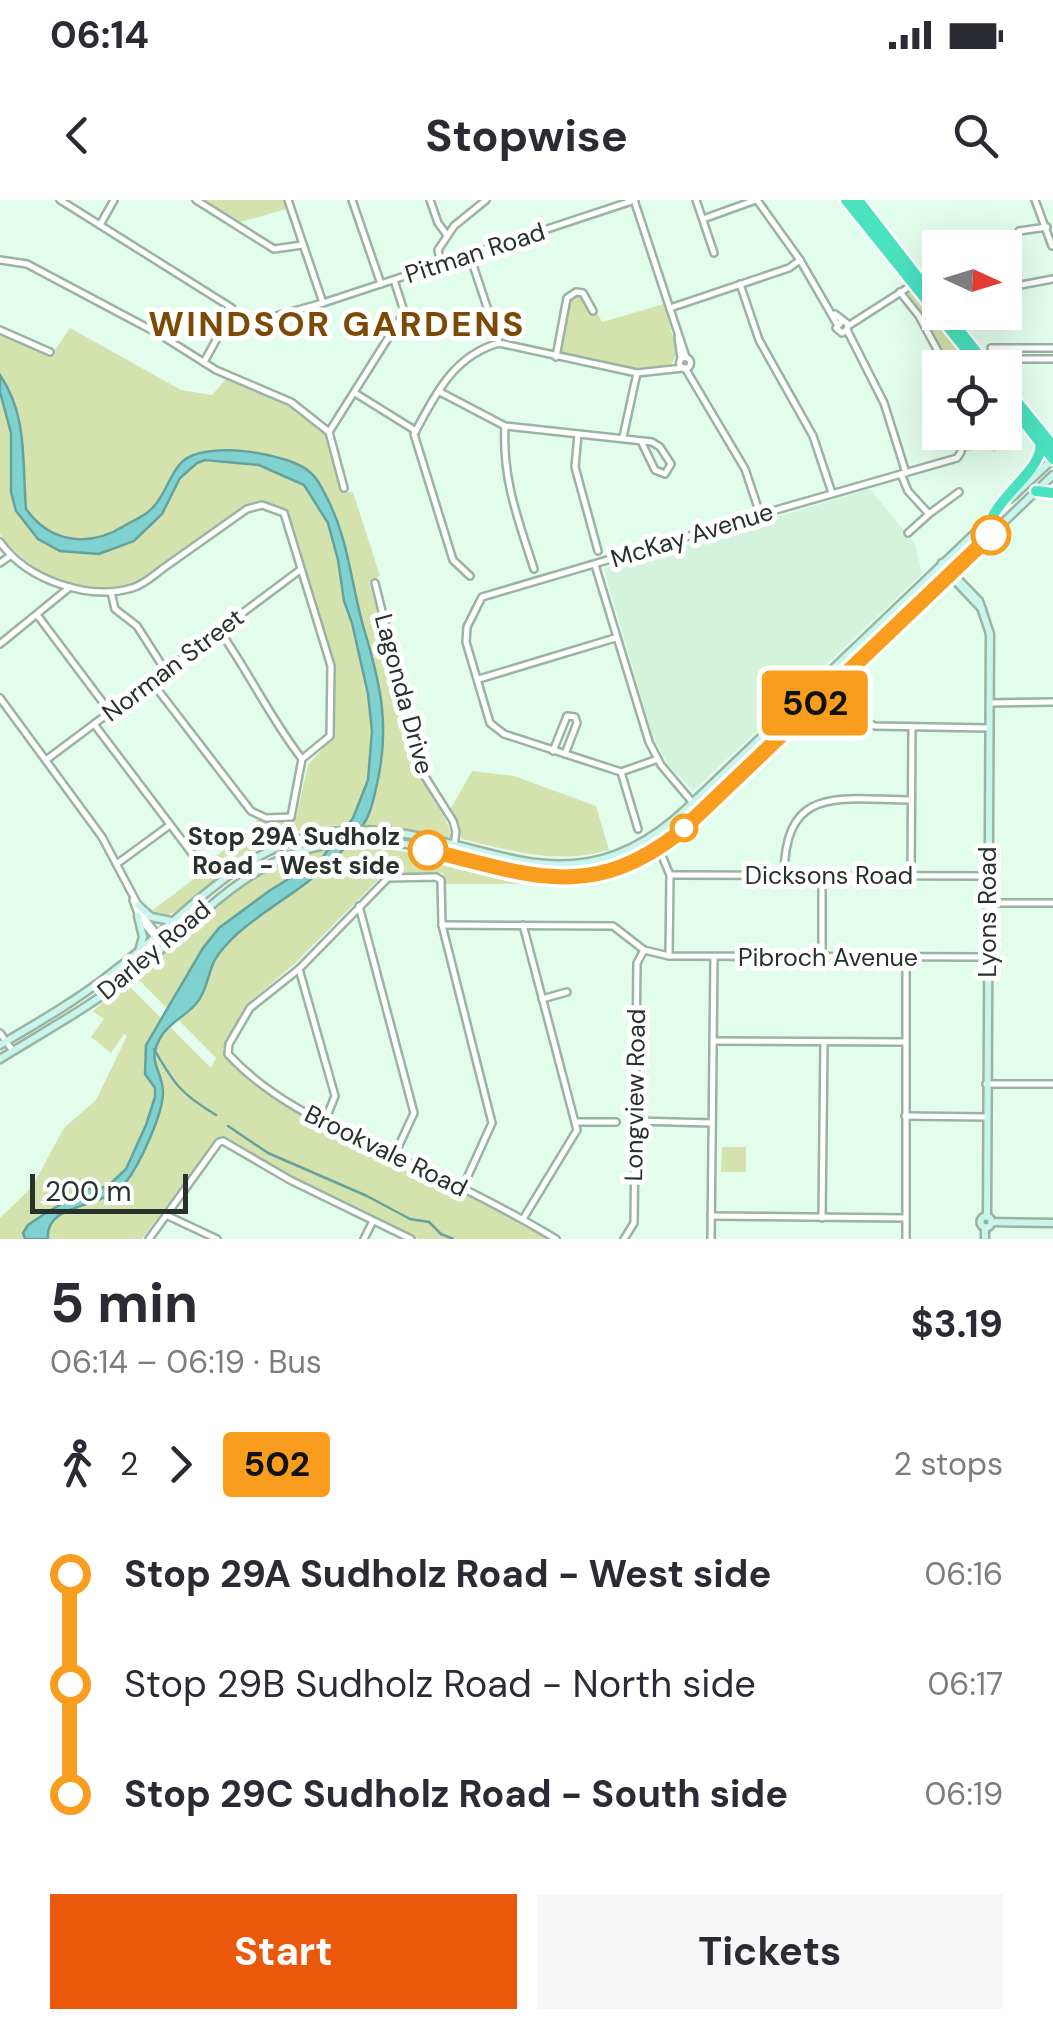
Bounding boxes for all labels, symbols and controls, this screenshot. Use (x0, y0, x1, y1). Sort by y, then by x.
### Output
text: 06:14 (50, 10, 149, 60)
text: Stopwise (425, 106, 628, 165)
icon: back (50, 108, 105, 163)
icon: search (948, 108, 1003, 163)
street label: Pitman Road (401, 215, 549, 291)
north arrow (922, 230, 1022, 330)
map controls (922, 230, 1022, 450)
district label: WINDSOR GARDENS (148, 301, 526, 347)
button: locate (922, 350, 1022, 450)
street label: McKay Avenue (607, 495, 777, 575)
unlabelled marker (972, 516, 1010, 554)
street label: Norman Street (96, 601, 250, 729)
street label: Lagonda Drive (367, 610, 441, 778)
line badge: 502 (758, 670, 872, 736)
text: 502 (782, 680, 848, 726)
unlabelled marker (671, 815, 697, 841)
place label: Stop 29A Sudholz Road - West side (188, 820, 400, 882)
marker: Stop 29A Sudholz Road - West side (409, 831, 447, 869)
street label: Lyons Road (971, 847, 1004, 977)
street label: Dicksons Road (745, 859, 913, 892)
street label: Darley Road (91, 893, 217, 1007)
street label: Pibroch Avenue (738, 941, 918, 974)
street label: Longview Road (617, 1008, 653, 1182)
street label: Brookvale Road (299, 1097, 473, 1205)
scale bar (30, 1169, 188, 1214)
text: 200 m (45, 1173, 132, 1210)
text: 5 min (50, 1267, 198, 1339)
text: $3.19 (911, 1299, 1003, 1349)
text: 06:14 – 06:19 · Bus (50, 1341, 322, 1383)
icon: walk (50, 1437, 105, 1492)
icon: forward (153, 1437, 208, 1492)
text: 502 (243, 1441, 310, 1487)
text: 2 (120, 1443, 138, 1485)
text: 2 stops (894, 1443, 1003, 1485)
text: Stop 29A Sudholz Road - West side (124, 1549, 771, 1599)
text: 06:16 (924, 1553, 1003, 1595)
text: Stop 29B Sudholz Road - North side (124, 1659, 756, 1709)
text: 06:17 (927, 1663, 1003, 1705)
text: Stop 29C Sudholz Road - South side (124, 1769, 788, 1819)
text: 06:19 (924, 1773, 1003, 1815)
button: Start (50, 1894, 517, 2009)
button: Tickets (537, 1894, 1003, 2009)

